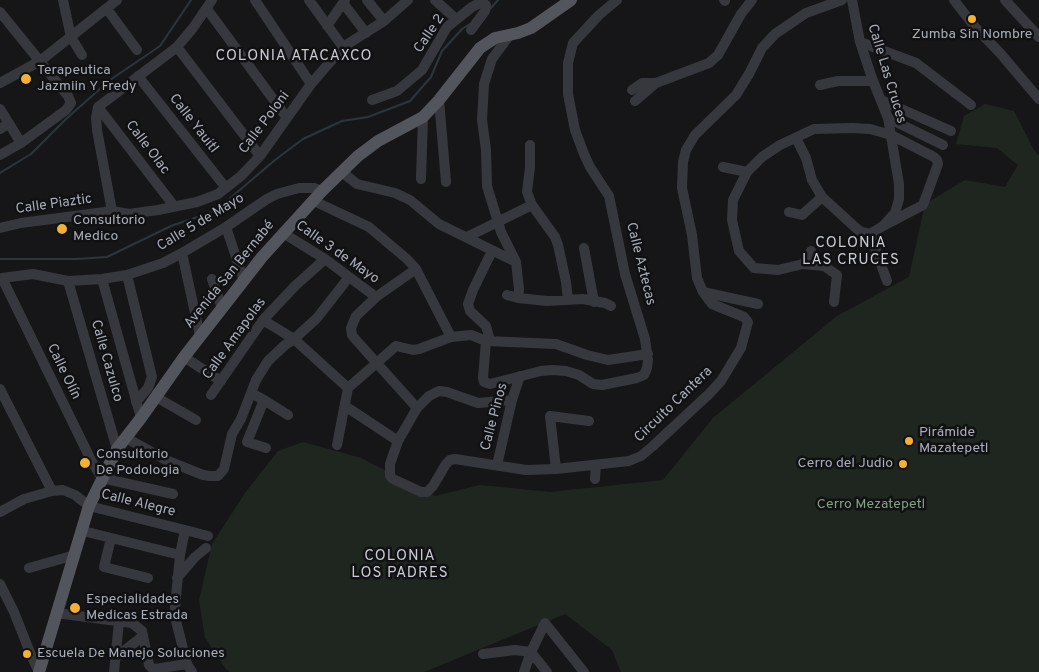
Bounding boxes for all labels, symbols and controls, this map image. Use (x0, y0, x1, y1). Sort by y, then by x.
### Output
street label: Calle 2 (411, 11, 449, 57)
marker: Zumba Sin Nombre (966, 13, 978, 25)
street label: Calle Las Cruces (863, 22, 909, 126)
place label: Zumba Sin Nombre (912, 27, 1032, 43)
district label: COLONIA ATACAXCO (214, 48, 374, 66)
place label: Terapeutica Jazmiin Y Fredy (37, 63, 136, 95)
marker: Terapeutica Jazmiin Y Fredy (19, 72, 33, 86)
street label: Calle Poloni (236, 88, 294, 158)
street label: Calle Yauitl (165, 91, 221, 157)
street label: Calle Olac (121, 118, 173, 178)
street label: Calle 5 de Mayo (154, 190, 248, 256)
street label: Calle Piaztic (15, 191, 93, 219)
place label: Consultorio Medico (73, 213, 145, 246)
street label: Avenida San Bernabé (181, 218, 279, 332)
street label: Calle 3 de Mayo (292, 218, 382, 288)
street label: Calle Aztecas (622, 221, 658, 307)
marker: Consultorio Medico (55, 222, 69, 236)
district label: COLONIA LAS CRUCES (801, 235, 901, 270)
street label: Calle Amapolas (200, 295, 270, 383)
street label: Calle Cazulco (86, 318, 126, 404)
street label: Calle Olín (42, 341, 84, 403)
street label: Circuito Cantera (632, 364, 716, 446)
street label: Calle Pinos (478, 381, 512, 453)
place label: Pirámide Mazatepetl (919, 425, 988, 458)
marker: Pirámide Mazatepetl (903, 435, 915, 447)
place label: Consultorio De Podologia (96, 447, 179, 480)
marker: Consultorio De Podologia (78, 456, 92, 470)
place label: Cerro del Judio (798, 456, 893, 472)
marker: Cerro del Judio (897, 458, 909, 470)
street label: Calle Alegre (99, 487, 177, 521)
park label: Cerro Mezatepetl (817, 497, 925, 513)
district label: COLONIA LOS PADRES (350, 548, 450, 583)
place label: Especialidades Medicas Estrada (86, 592, 188, 624)
marker: Especialidades Medicas Estrada (68, 601, 82, 615)
place label: Escuela De Manejo Soluciones (37, 646, 225, 662)
marker: Escuela De Manejo Soluciones (21, 648, 33, 660)

